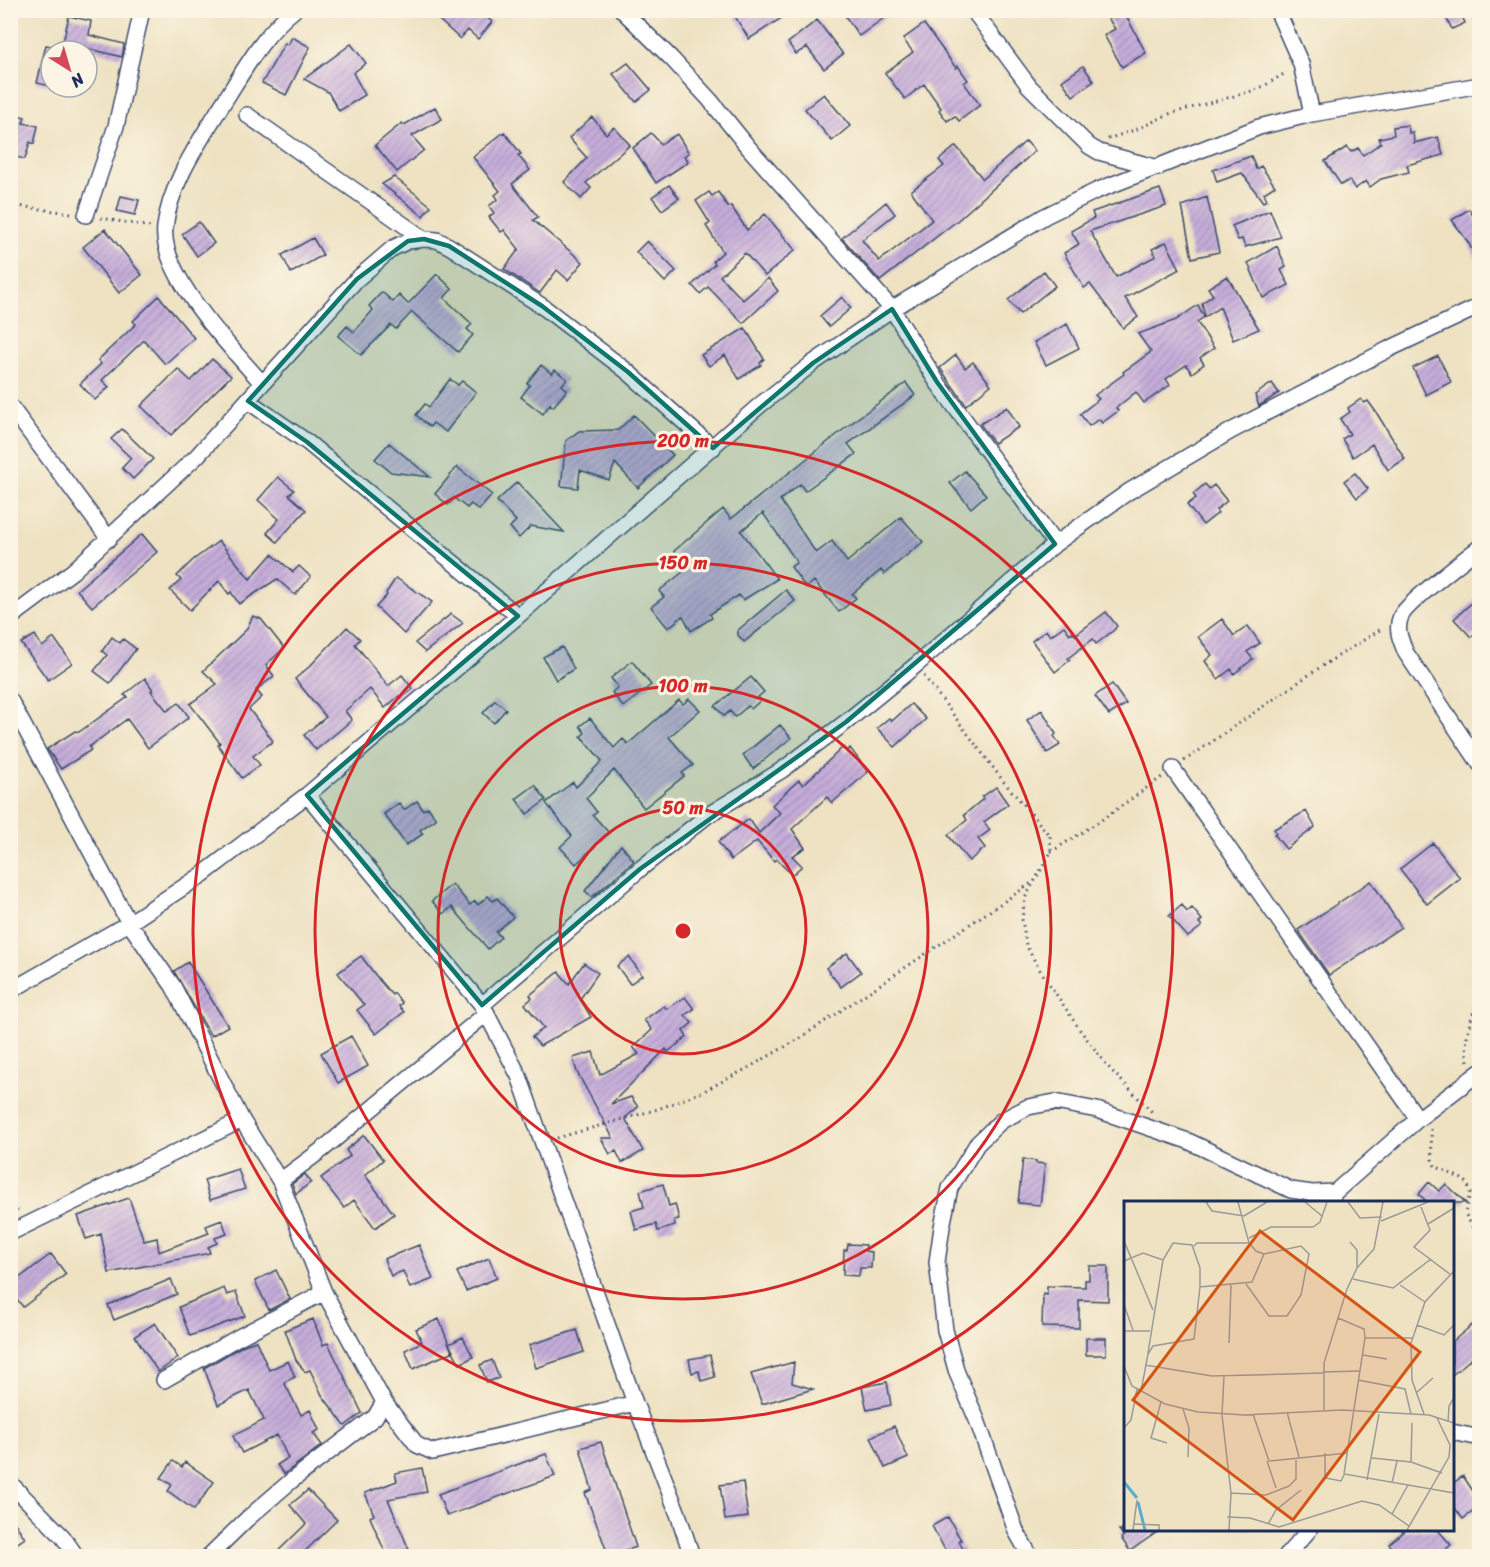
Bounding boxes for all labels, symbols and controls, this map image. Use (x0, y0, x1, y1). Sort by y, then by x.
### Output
north arrow (39, 39, 99, 99)
text: N (64, 65, 92, 96)
text: 200 m (656, 425, 709, 457)
text: 150 m (659, 547, 707, 579)
text: 100 m (659, 670, 708, 702)
text: 50 m (663, 792, 704, 824)
centre of rings (673, 921, 693, 941)
inset map (1124, 1201, 1454, 1531)

